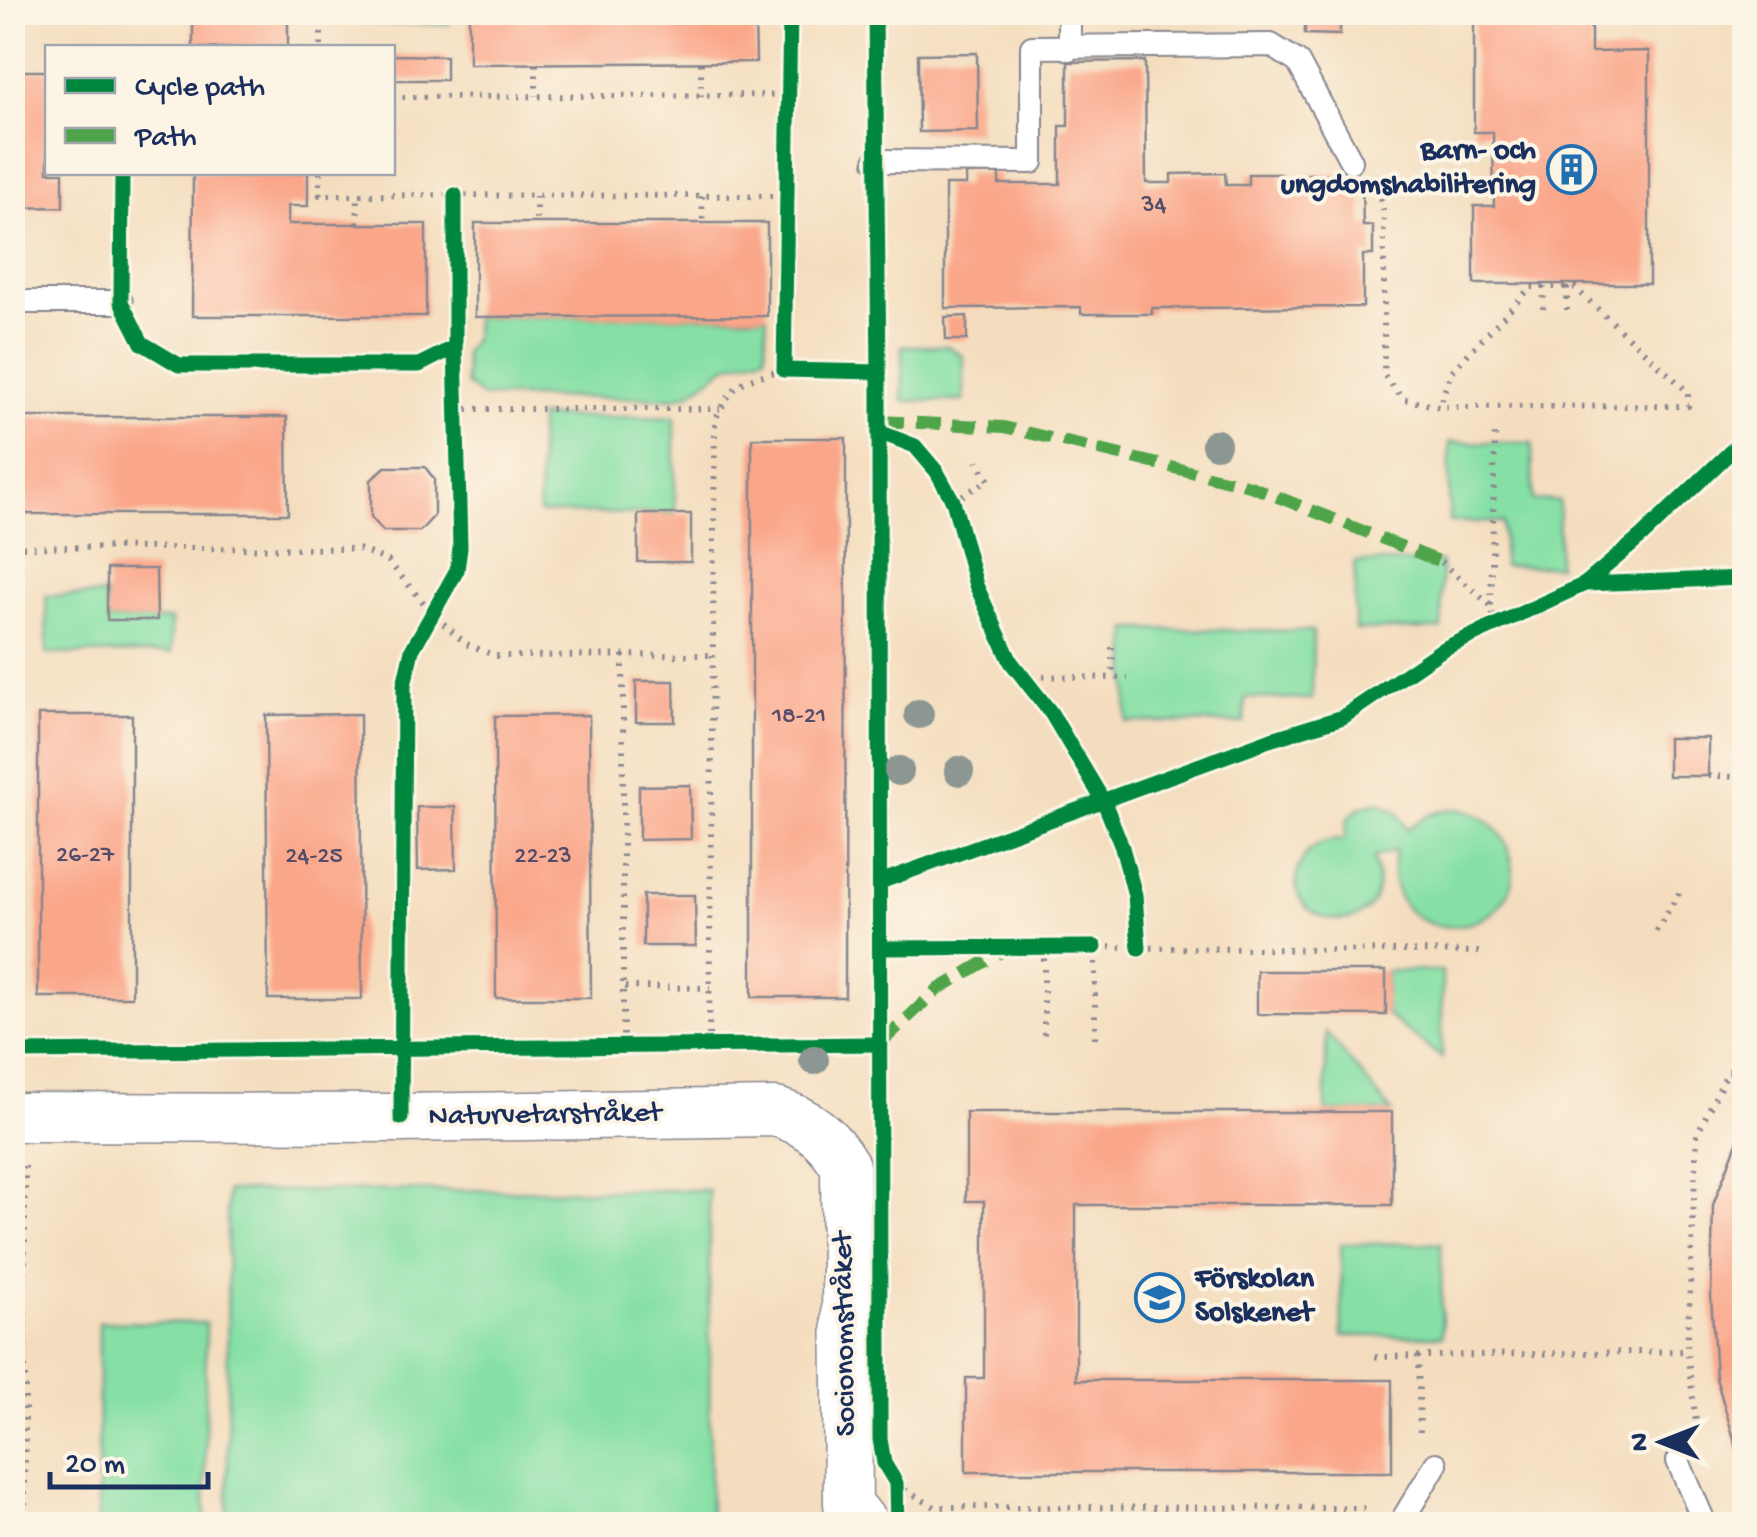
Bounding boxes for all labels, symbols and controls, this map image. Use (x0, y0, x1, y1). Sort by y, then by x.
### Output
legend (45, 45, 395, 175)
text: Cycle path (135, 72, 265, 107)
text: Path (134, 122, 197, 157)
place label: Barn- och ungdomshabilitering (1281, 135, 1536, 204)
building icon: Barn- och ungdomshabilitering (1545, 143, 1597, 195)
house number: 34 (1141, 192, 1167, 221)
house number: 18-21 (771, 703, 826, 732)
house number: 26-27 (56, 842, 115, 871)
house number: 24-25 (285, 843, 343, 872)
house number: 22-23 (514, 843, 572, 872)
street label: Naturvetarstråket (428, 1096, 665, 1136)
street label: Socionomstråket (827, 1229, 865, 1437)
place label: Förskolan Solskenet (1194, 1263, 1316, 1332)
school or university icon: Förskolan Solskenet (1134, 1271, 1186, 1323)
north arrow (1612, 1392, 1712, 1492)
scale bar (50, 1427, 208, 1489)
text: N (1625, 1433, 1658, 1451)
text: 20 m (65, 1449, 125, 1484)

